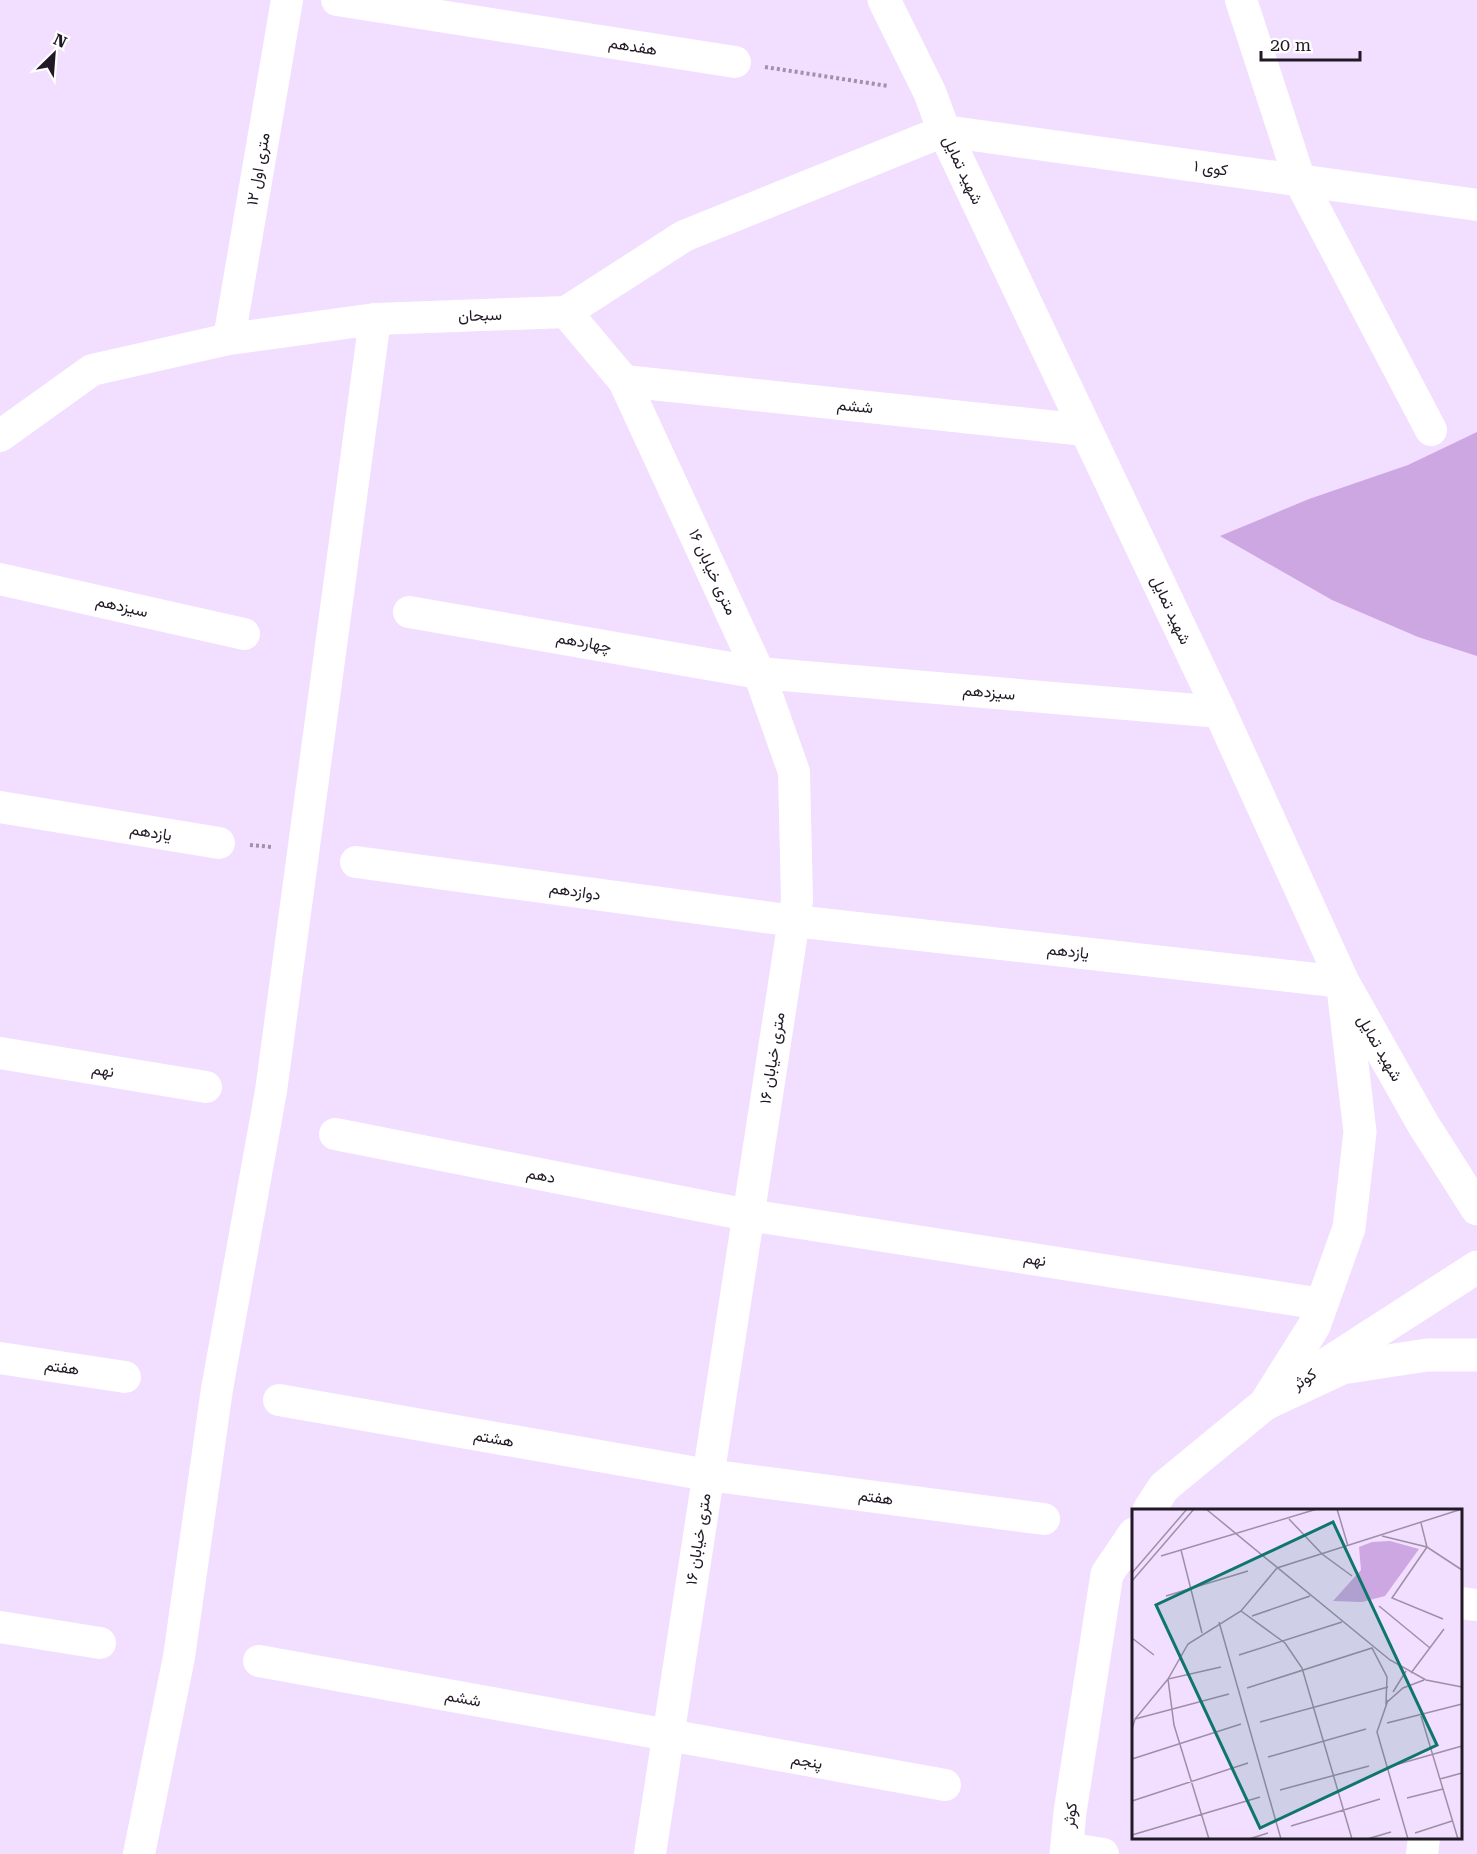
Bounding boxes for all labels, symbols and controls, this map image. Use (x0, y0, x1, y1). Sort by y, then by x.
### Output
north arrow (24, 24, 84, 84)
scale bar (1261, 24, 1360, 62)
text: N (51, 30, 70, 52)
street label: هفدهم (607, 33, 659, 60)
text: 20 m (1270, 34, 1311, 55)
street label: ۱۲ متری اول (242, 131, 275, 207)
street label: شهید تمایل (938, 133, 987, 208)
street label: کوی ۱ (1193, 156, 1229, 181)
street label: سبحان (458, 305, 502, 325)
street label: ششم (836, 395, 874, 418)
street label: ۱۶ متری خیابان (684, 526, 741, 618)
street label: شهید تمایل (1146, 573, 1195, 648)
street label: سیزدهم (94, 591, 150, 622)
street label: چهاردهم (554, 628, 614, 658)
street label: سیزدهم (962, 680, 1016, 705)
street label: یازدهم (128, 819, 173, 846)
street label: دوازدهم (548, 878, 602, 905)
street label: یازدهم (1046, 939, 1090, 964)
street label: ۱۶ متری خیابان (755, 1011, 790, 1105)
street label: شهید تمایل (1353, 1011, 1407, 1085)
street label: نهم (90, 1059, 116, 1082)
street label: دهم (525, 1163, 557, 1188)
street label: نهم (1022, 1248, 1048, 1271)
street label: هفتم (43, 1355, 81, 1380)
street label: کوثر (1287, 1364, 1320, 1395)
street label: هشتم (472, 1425, 516, 1452)
street label: هفتم (857, 1485, 895, 1510)
street label: ۱۶ متری خیابان (681, 1492, 716, 1586)
inset map (1132, 1509, 1462, 1839)
street label: ششم (443, 1685, 483, 1711)
street label: پنجم (790, 1749, 824, 1775)
street label: کوثر (1059, 1801, 1082, 1830)

